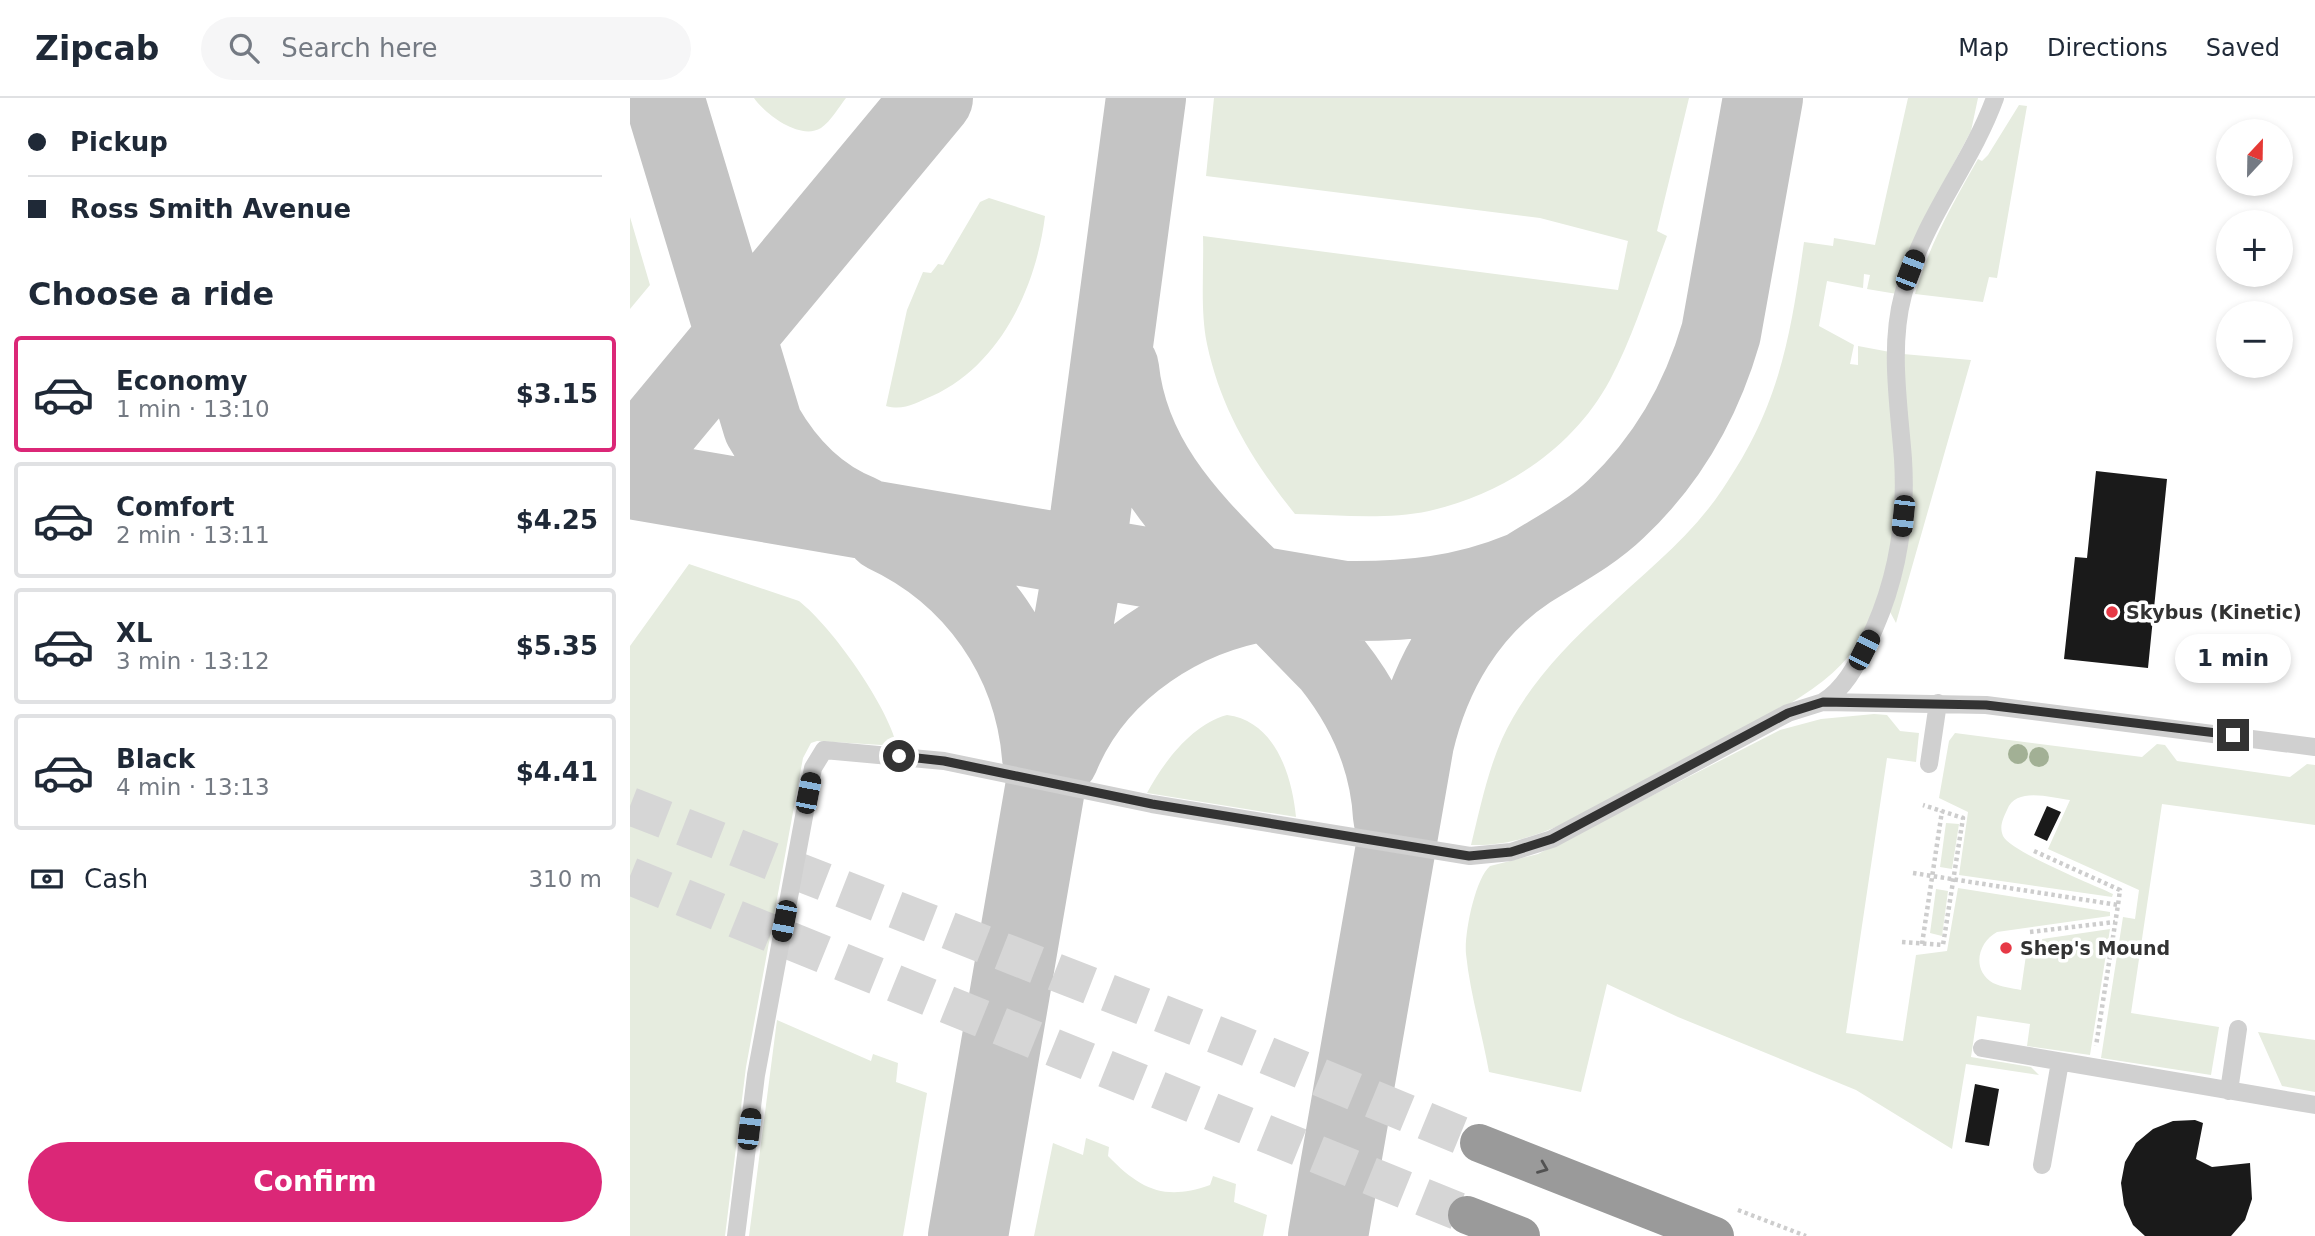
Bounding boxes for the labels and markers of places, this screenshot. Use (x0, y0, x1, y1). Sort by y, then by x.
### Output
place label: Skybus (Kinetic) (2126, 601, 2302, 623)
marker: Skybus (Kinetic) (2104, 604, 2120, 620)
place label: Shep's Mound (2020, 937, 2170, 959)
marker: Shep's Mound (1998, 940, 2014, 956)

